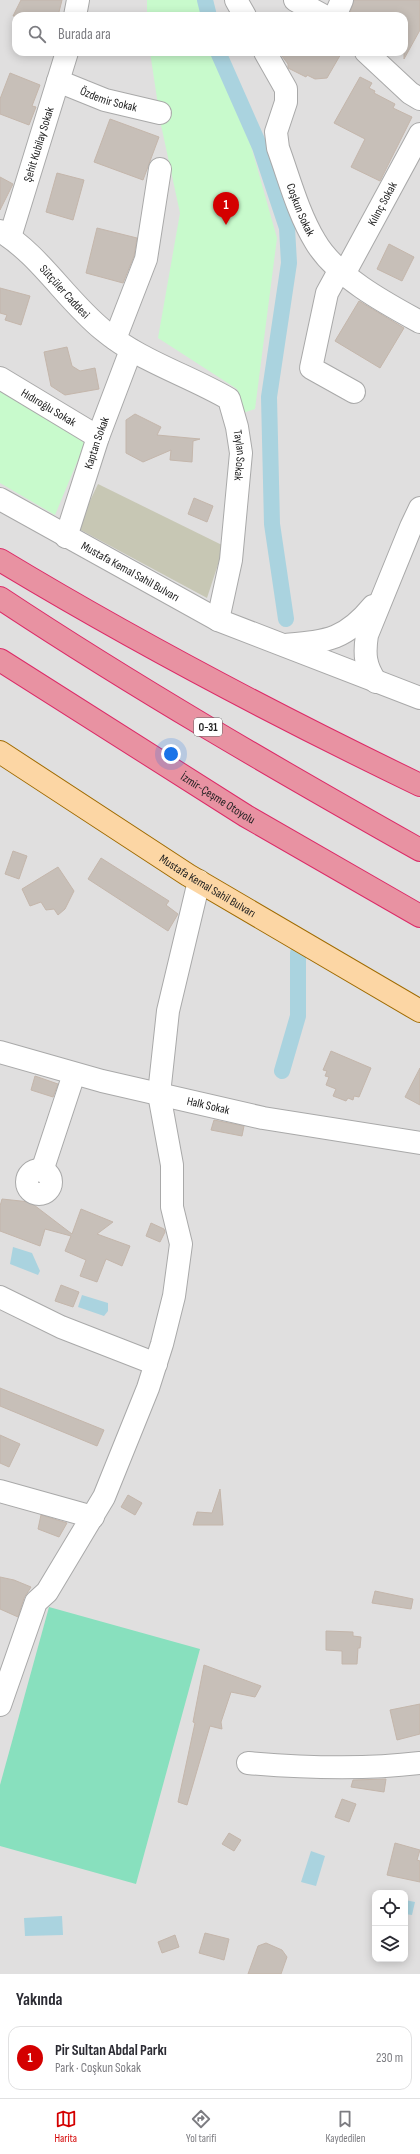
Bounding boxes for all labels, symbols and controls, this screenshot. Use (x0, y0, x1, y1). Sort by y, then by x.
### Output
search box (12, 12, 408, 56)
icon: search (26, 23, 48, 45)
text: Burada ara (58, 25, 111, 44)
street label: Özdemir Sokak (78, 84, 139, 115)
street label: Şehit Kubilay Sokak (20, 105, 58, 184)
street label: Kılınç Sokak (365, 179, 401, 229)
street label: Coşkun Sokak (283, 182, 318, 239)
pin: 1 (213, 192, 239, 225)
street label: Sütçüler Caddesi (36, 262, 93, 322)
street label: Hıdıroğlu Sokak (18, 385, 79, 430)
street label: Kaptan Sokak (81, 414, 113, 471)
street label: Taylan Sokak (230, 429, 248, 482)
street label: Mustafa Kemal Sahil Bulvarı (78, 539, 182, 605)
road number: O-31 (194, 718, 222, 736)
your location (161, 744, 181, 764)
street label: İzmir-Çeşme Otoyolu (178, 769, 257, 828)
street label: Mustafa Kemal Sahil Bulvarı (156, 851, 258, 921)
street label: Halk Sokak (185, 1094, 231, 1118)
map controls (372, 1890, 408, 1962)
button: locate (372, 1890, 408, 1926)
button: layers (372, 1926, 408, 1962)
text: Yakında (16, 1990, 63, 2010)
text: Pir Sultan Abdal Parkı (55, 2041, 167, 2060)
text: 1 (27, 2050, 33, 2066)
text: 230 m (376, 2050, 403, 2066)
text: Park · Coşkun Sokak (55, 2060, 141, 2076)
tab: Harita (55, 2108, 77, 2145)
tab: Yol tarifi (186, 2108, 216, 2145)
tab: Kaydedilen (325, 2108, 365, 2145)

